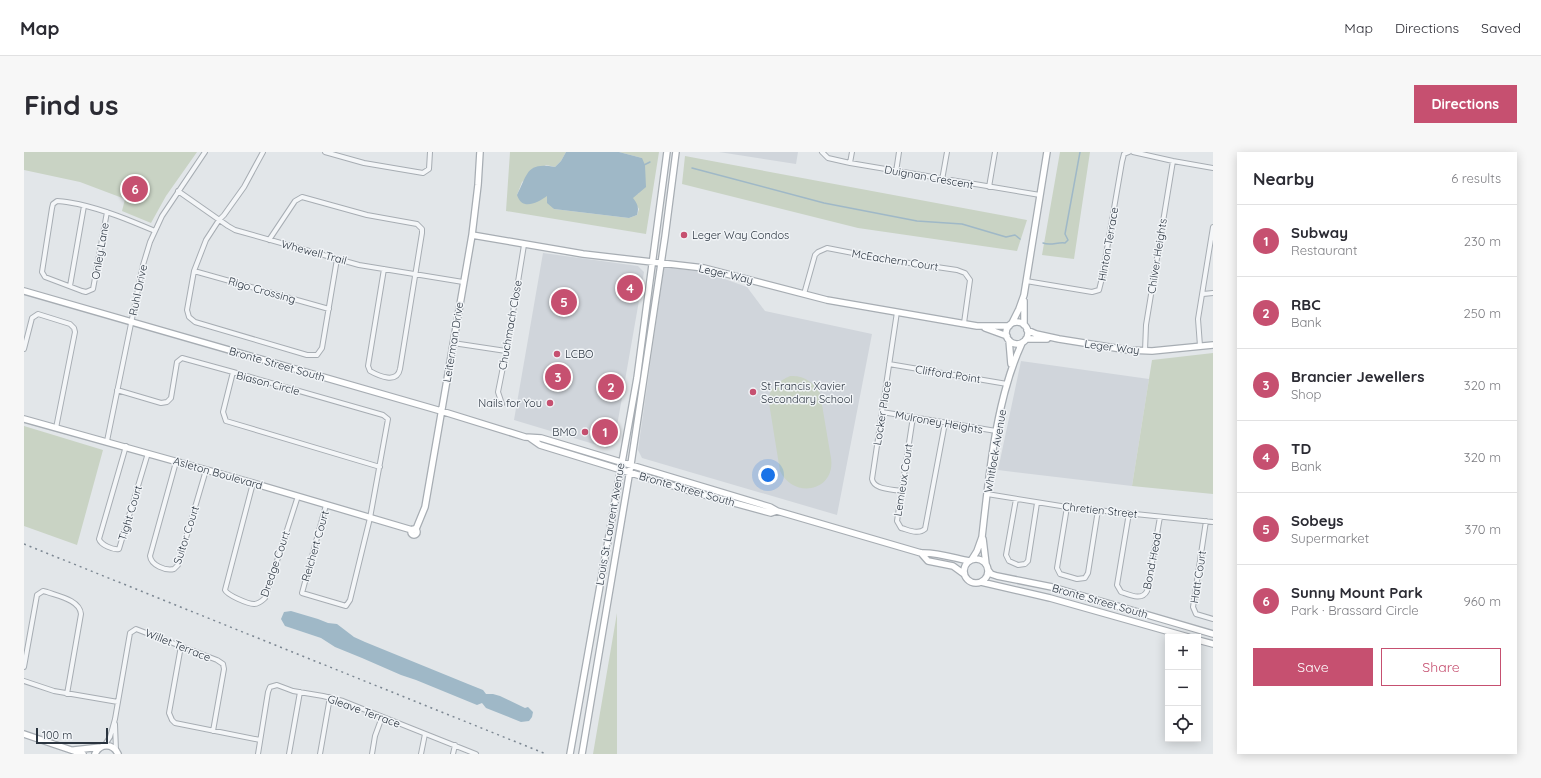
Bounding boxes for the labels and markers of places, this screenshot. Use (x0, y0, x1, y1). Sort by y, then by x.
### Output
pin: 6 (122, 174, 148, 204)
place label: Leger Way Condos (692, 228, 789, 242)
marker: Leger Way Condos (679, 230, 689, 240)
pin: 4 (617, 273, 643, 303)
pin: 5 (551, 287, 577, 317)
place label: LCBO (565, 347, 594, 361)
marker: LCBO (552, 349, 562, 359)
pin: 3 (545, 362, 571, 392)
pin: 2 (598, 372, 624, 402)
place label: St Francis Xavier Secondary School (761, 379, 853, 406)
marker: St Francis Xavier Secondary School (748, 387, 758, 397)
place label: Nails for You (478, 396, 542, 410)
marker: Nails for You (545, 398, 555, 408)
pin: 1 (592, 417, 618, 447)
place label: BMO (552, 425, 577, 439)
marker: BMO (580, 427, 590, 437)

